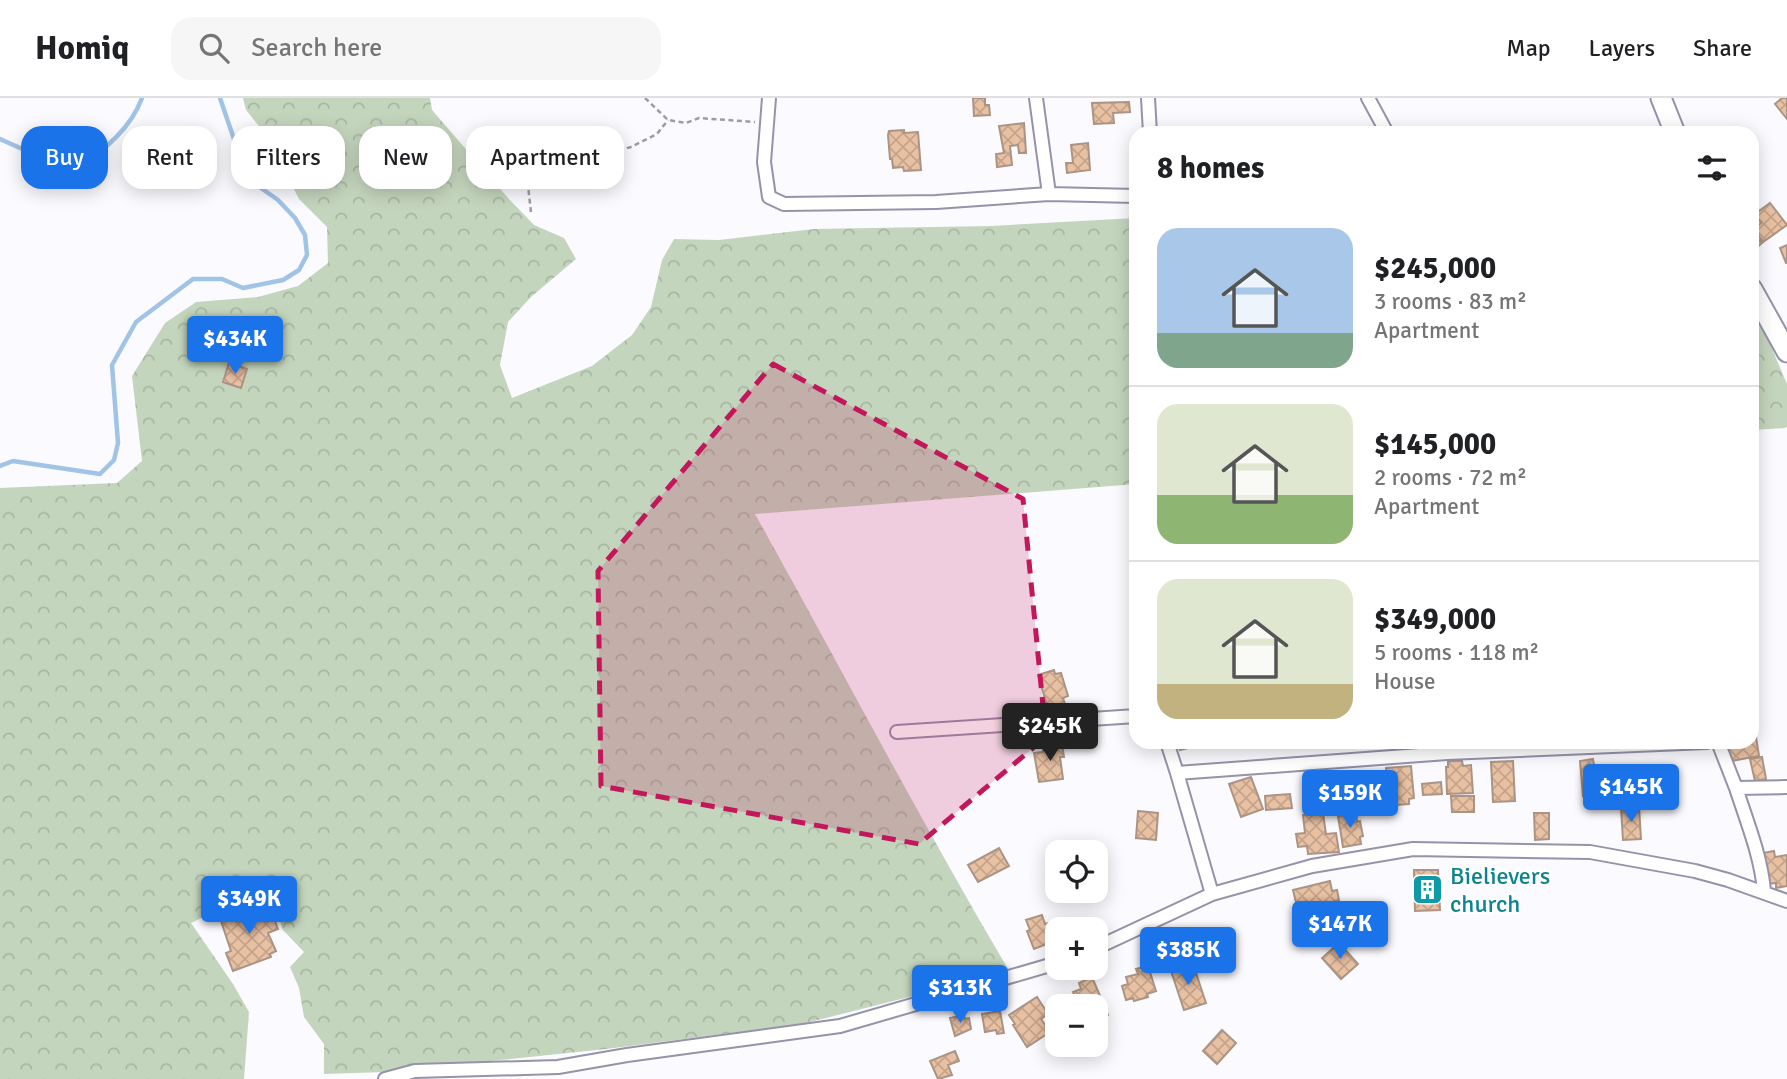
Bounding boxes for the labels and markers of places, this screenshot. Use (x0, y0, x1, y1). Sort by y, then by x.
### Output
pin: $434K (186, 316, 284, 376)
pin: $245K (1001, 704, 1099, 763)
pin: $145K (1582, 764, 1680, 824)
pin: $159K (1301, 770, 1399, 830)
place label: Bielievers church (1450, 861, 1550, 919)
building icon: Bielievers church (1410, 873, 1444, 907)
pin: $349K (200, 876, 298, 936)
pin: $147K (1291, 902, 1389, 961)
pin: $385K (1139, 928, 1237, 987)
pin: $313K (911, 965, 1009, 1025)

